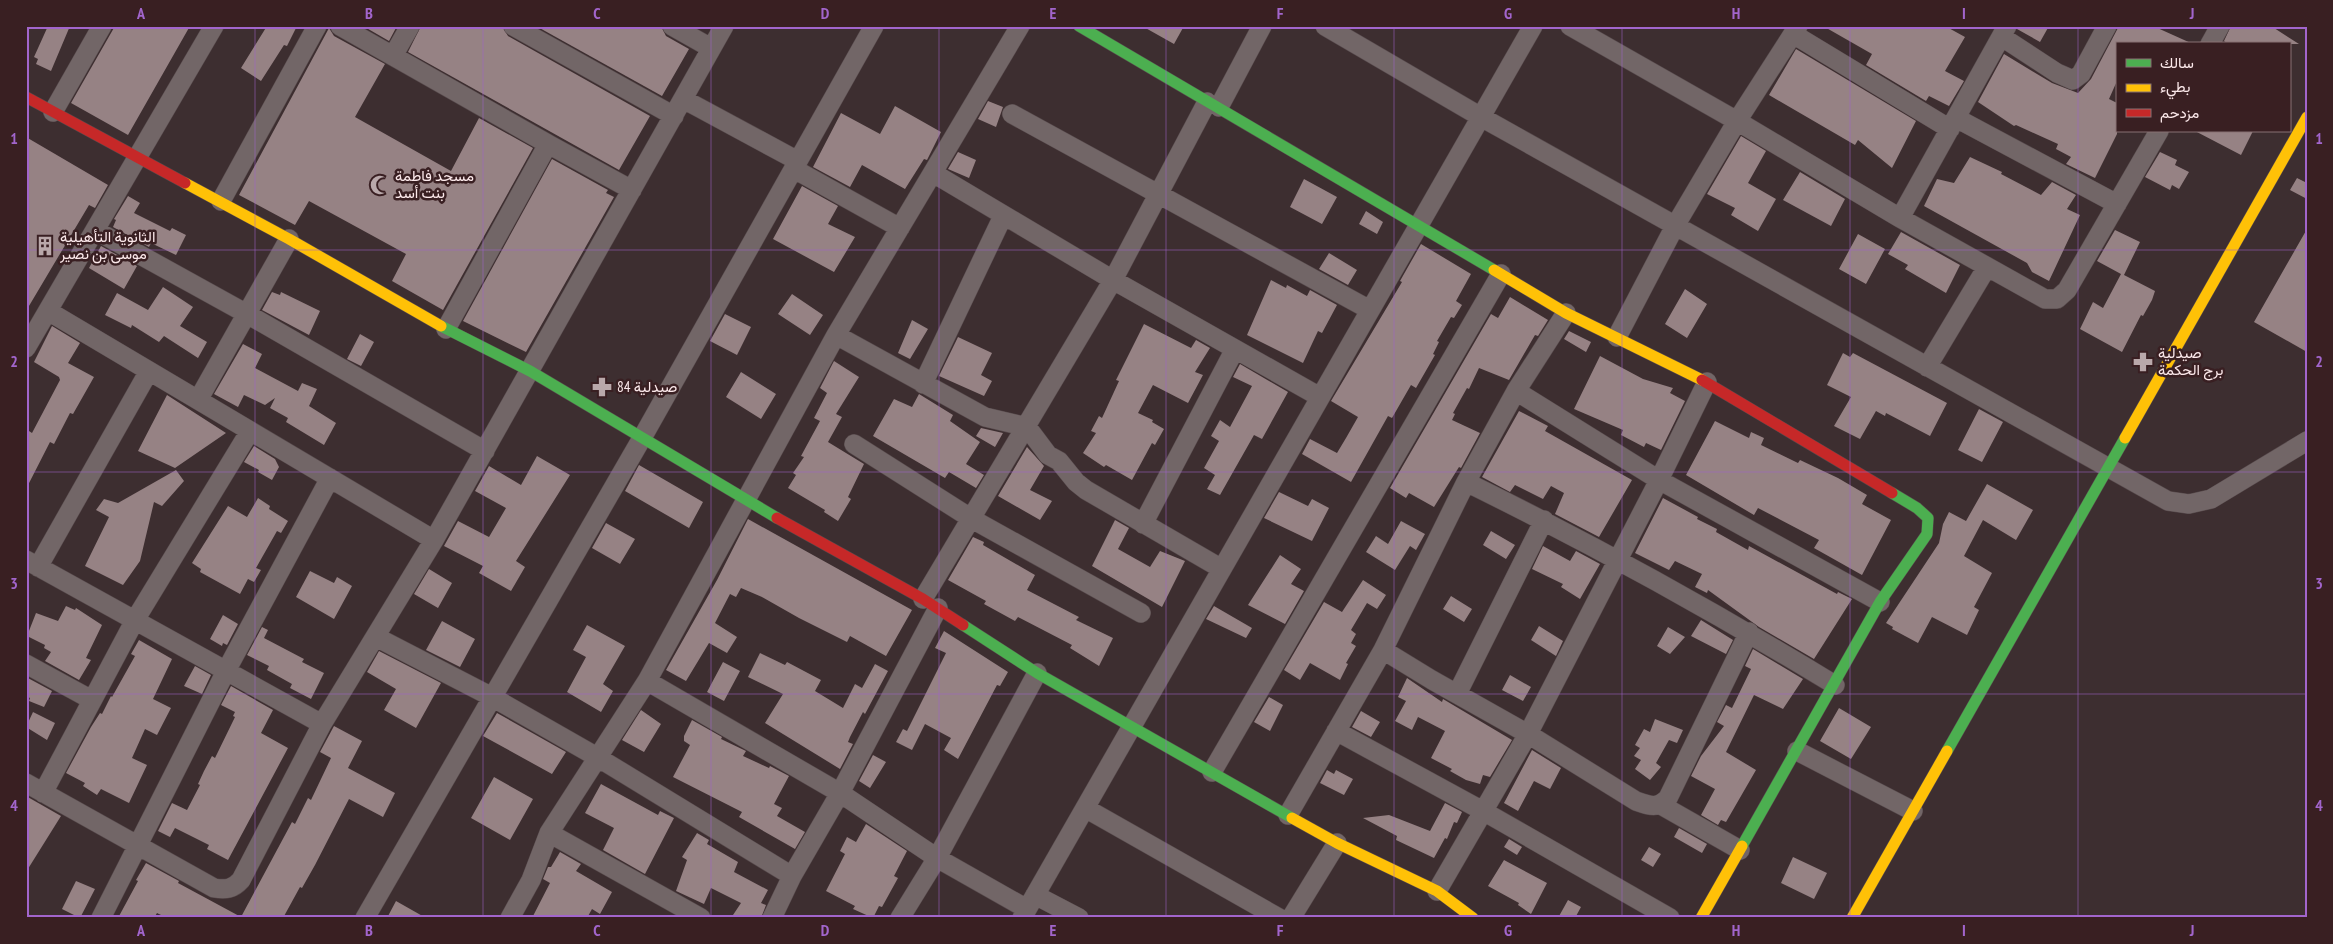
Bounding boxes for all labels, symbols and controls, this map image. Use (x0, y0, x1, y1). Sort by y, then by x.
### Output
text: A (136, 3, 146, 23)
text: B (365, 3, 373, 23)
text: C (593, 3, 601, 23)
text: D (821, 3, 830, 23)
text: E (1050, 3, 1057, 23)
text: F (1277, 3, 1284, 23)
text: G (1504, 3, 1512, 23)
text: H (1732, 3, 1740, 23)
text: I (1962, 3, 1966, 23)
text: J (2189, 3, 2194, 23)
legend (2116, 42, 2290, 132)
text: سالك (2160, 53, 2194, 72)
text: بطيء (2160, 77, 2190, 100)
text: مزدحم (2160, 103, 2199, 123)
text: 1 (10, 128, 18, 148)
text: 1 (2315, 128, 2323, 148)
place label: مسجد فاطمة بنت أسد (395, 166, 474, 202)
mosque icon: مسجد فاطمة بنت أسد (369, 174, 391, 196)
place label: الثانوية التأهيلية موسى بن نصير (59, 227, 155, 264)
building icon: الثانوية التأهيلية موسى بن نصير (34, 235, 56, 257)
place label: صيدلية برج الحكمة (2158, 343, 2224, 381)
text: 2 (10, 351, 18, 371)
pharmacy icon: صيدلية برج الحكمة (2132, 351, 2154, 373)
text: 2 (2315, 351, 2323, 371)
pharmacy icon: 84 صيدلية (591, 376, 613, 398)
place label: 84 صيدلية (617, 377, 677, 396)
text: 3 (10, 573, 18, 593)
text: 3 (2315, 573, 2323, 593)
text: 4 (10, 795, 18, 815)
text: 4 (2315, 795, 2323, 815)
text: A (136, 920, 146, 940)
text: B (365, 920, 373, 940)
text: C (593, 920, 601, 940)
text: D (821, 920, 830, 940)
text: E (1050, 920, 1057, 940)
text: F (1277, 920, 1284, 940)
text: G (1504, 920, 1512, 940)
text: H (1732, 920, 1740, 940)
text: I (1962, 920, 1966, 940)
text: J (2189, 920, 2194, 940)

